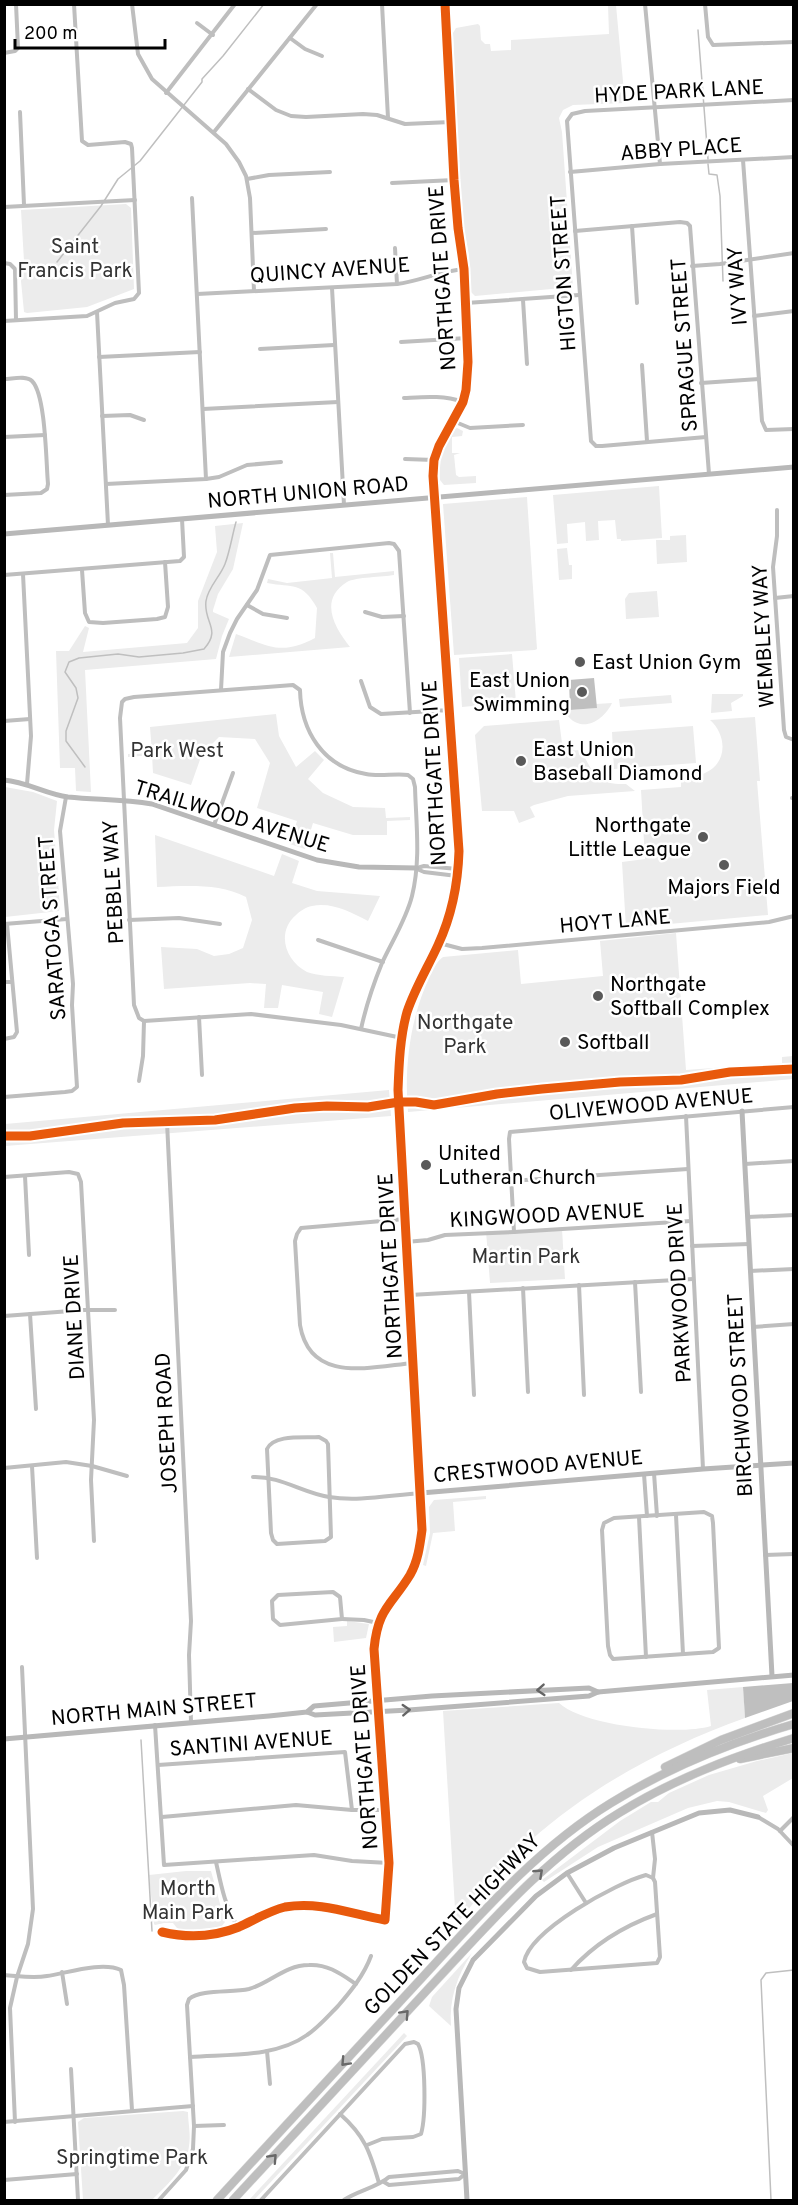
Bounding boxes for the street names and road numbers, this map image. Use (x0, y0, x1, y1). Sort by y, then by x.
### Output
street label: HYDE PARK LANE (593, 75, 765, 110)
street label: ABBY PLACE (619, 133, 743, 168)
street label: NORTHGATE DRIVE (424, 184, 463, 372)
street label: HIGTON STREET (546, 194, 583, 352)
street label: IVY WAY (722, 245, 755, 326)
street label: QUINCY AVENUE (249, 252, 411, 291)
street label: SPRAGUE STREET (666, 257, 705, 433)
street label: NORTH UNION ROAD (206, 471, 410, 516)
street label: WEMBLEY WAY (747, 563, 782, 709)
street label: NORTHGATE DRIVE (417, 679, 454, 866)
street label: TRAILWOOD AVENUE (130, 775, 333, 860)
street label: PEBBLE WAY (98, 819, 131, 945)
street label: SARATOGA STREET (34, 834, 73, 1021)
street label: HOYT LANE (558, 904, 672, 941)
street label: OLIVEWOOD AVENUE (548, 1083, 755, 1128)
street label: NORTHGATE DRIVE (373, 1172, 410, 1359)
street label: KINGWOOD AVENUE (449, 1198, 645, 1235)
street label: PARKWOOD DRIVE (662, 1202, 699, 1383)
street label: DIANE DRIVE (59, 1253, 92, 1380)
street label: BIRCHWOOD STREET (723, 1292, 760, 1498)
street label: JOSEPH ROAD (150, 1352, 185, 1494)
street label: CRESTWOOD AVENUE (432, 1445, 644, 1490)
street label: NORTHGATE DRIVE (346, 1663, 385, 1851)
street label: NORTH MAIN STREET (50, 1688, 258, 1733)
street label: SANTINI AVENUE (169, 1725, 334, 1764)
street label: GOLDEN STATE HIGHWAY (359, 1828, 547, 2022)

